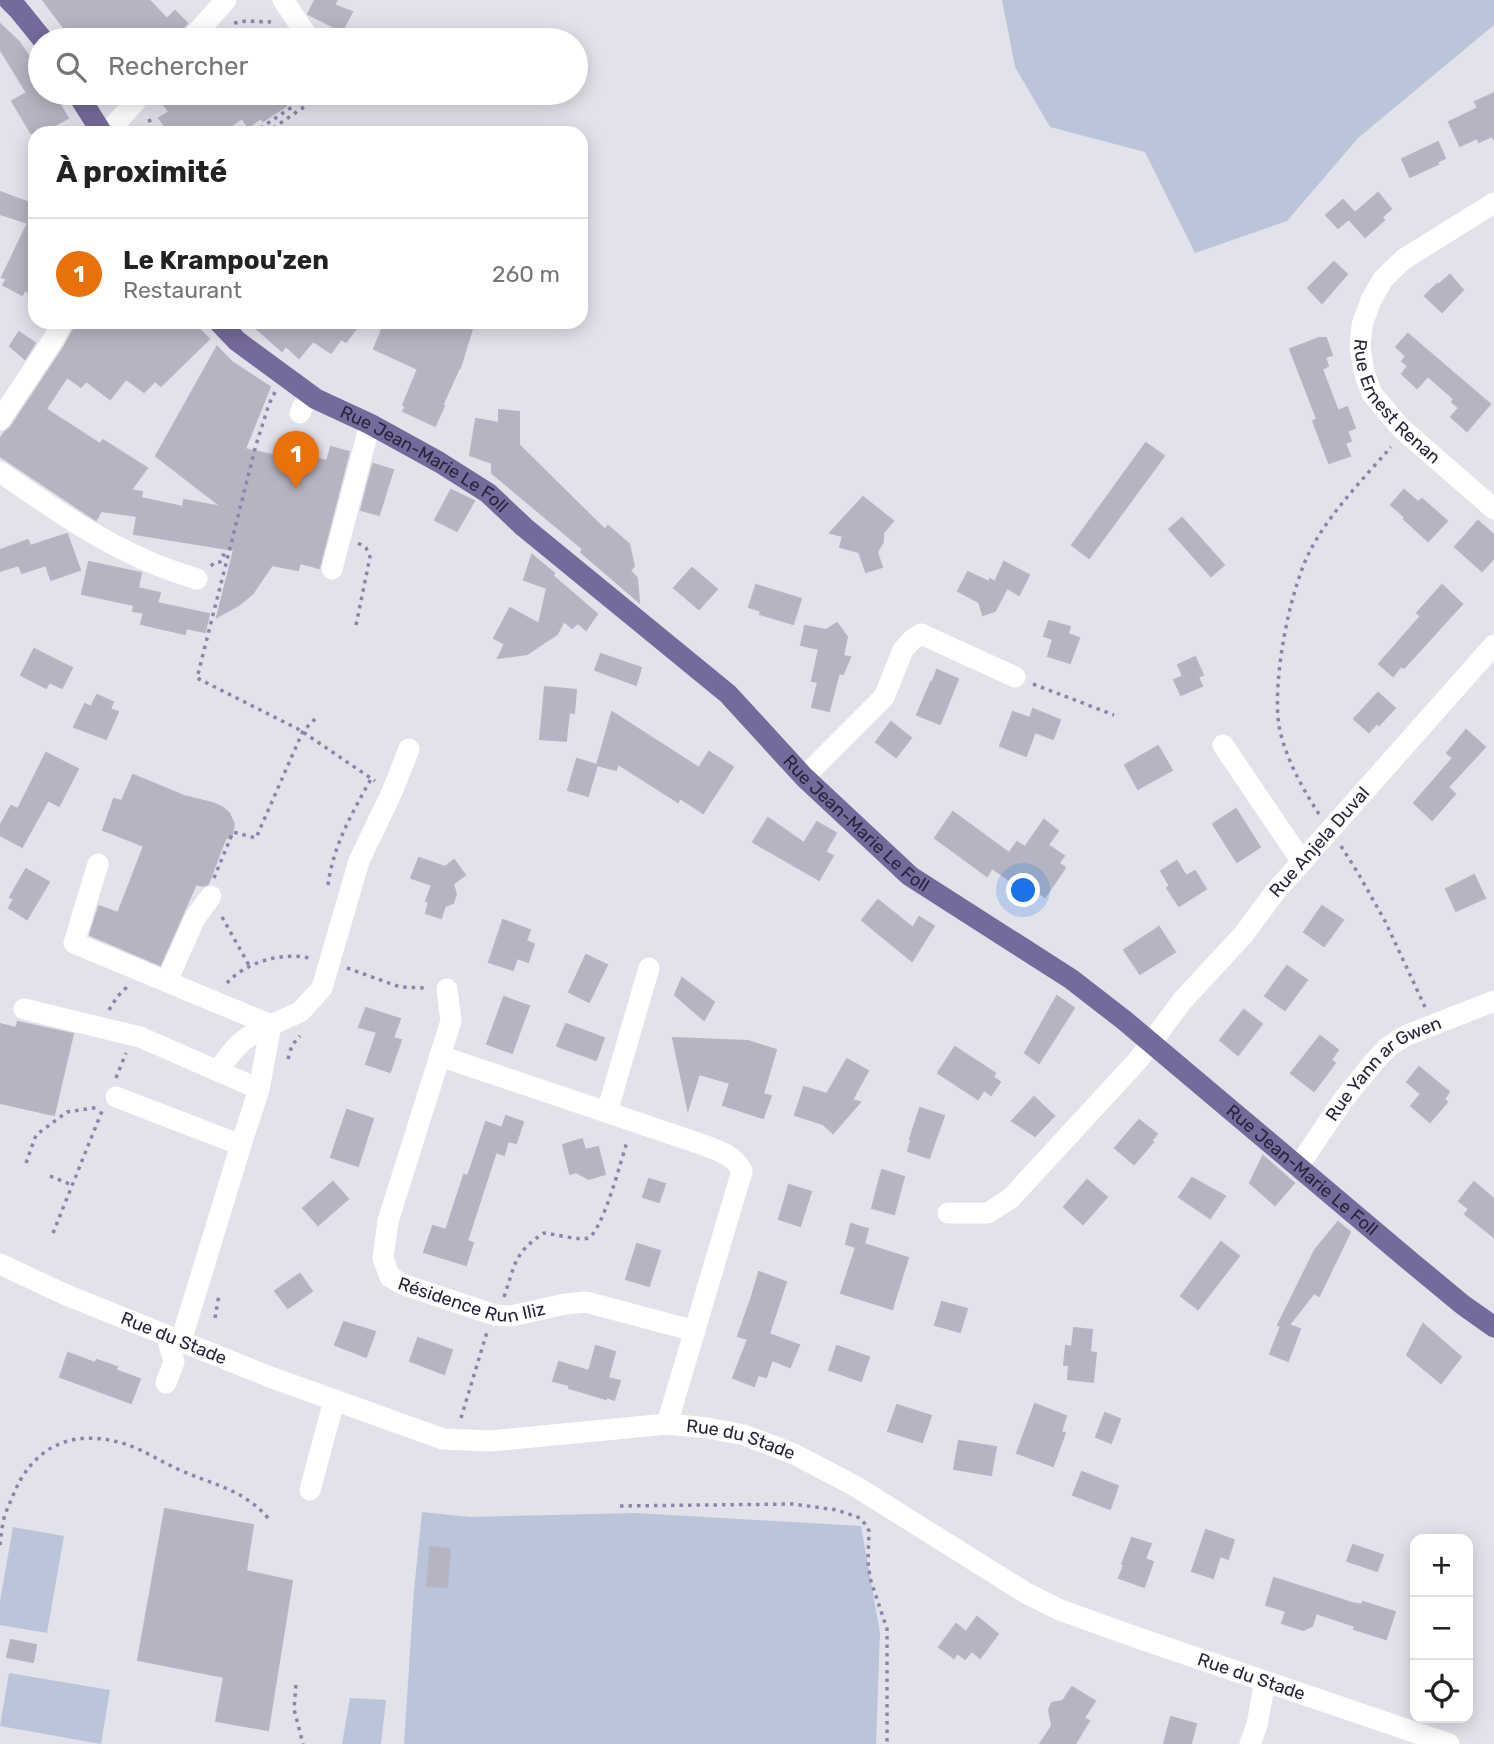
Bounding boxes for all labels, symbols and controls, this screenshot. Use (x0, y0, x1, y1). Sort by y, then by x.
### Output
search box (28, 28, 588, 105)
icon: search (52, 48, 90, 86)
text: Rechercher (108, 51, 248, 82)
text: À proximité (56, 154, 227, 190)
text: Le Krampou'zen (123, 245, 329, 276)
text: 1 (73, 260, 85, 288)
text: 260 m (492, 260, 560, 288)
text: Restaurant (123, 276, 242, 304)
street label: Rue Ernest Renan (1349, 338, 1445, 468)
street label: Rue Jean-Marie Le Foll (337, 401, 513, 517)
pin: 1 (273, 431, 319, 489)
street label: Rue Jean-Marie Le Foll (778, 750, 933, 896)
street label: Rue Anjela Duval (1265, 782, 1374, 902)
your location (1006, 873, 1040, 907)
street label: Rue Yann ar Gwen (1321, 1012, 1444, 1125)
street label: Rue Jean-Marie Le Foll (1221, 1100, 1382, 1240)
street label: Résidence Run Iliz (395, 1272, 547, 1328)
street label: Rue du Stade (118, 1307, 230, 1369)
street label: Rue du Stade (685, 1415, 798, 1464)
map controls (1410, 1534, 1473, 1723)
button: + (1410, 1534, 1473, 1597)
button: − (1410, 1597, 1473, 1660)
street label: Rue du Stade (1195, 1648, 1308, 1705)
button: locate (1410, 1660, 1473, 1723)

